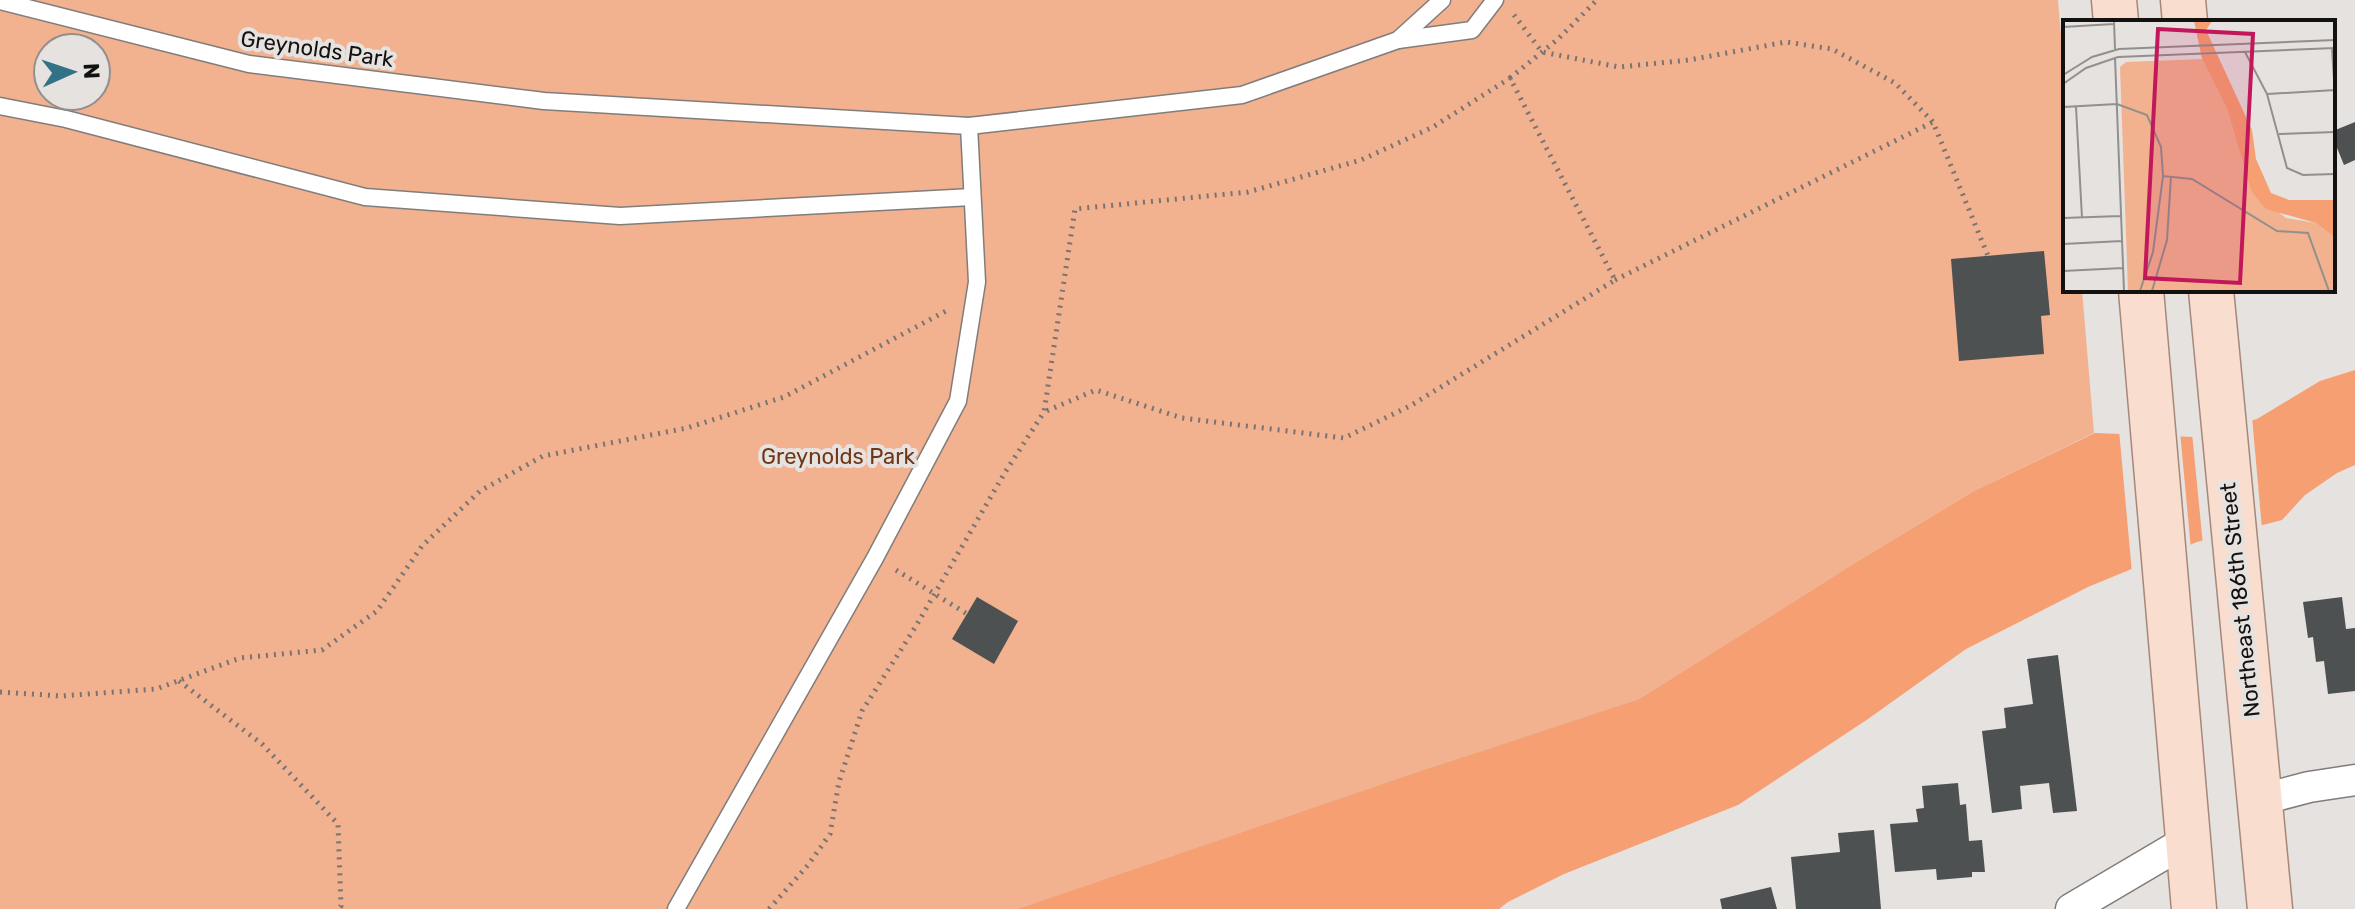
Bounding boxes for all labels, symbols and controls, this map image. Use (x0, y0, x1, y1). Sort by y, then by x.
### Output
inset map (2063, 20, 2335, 292)
street label: Greynolds Park (239, 25, 396, 73)
north arrow (32, 32, 112, 112)
text: N (78, 62, 105, 80)
park label: Greynolds Park (761, 443, 916, 470)
street label: Northeast 186th Street (2214, 481, 2266, 719)

